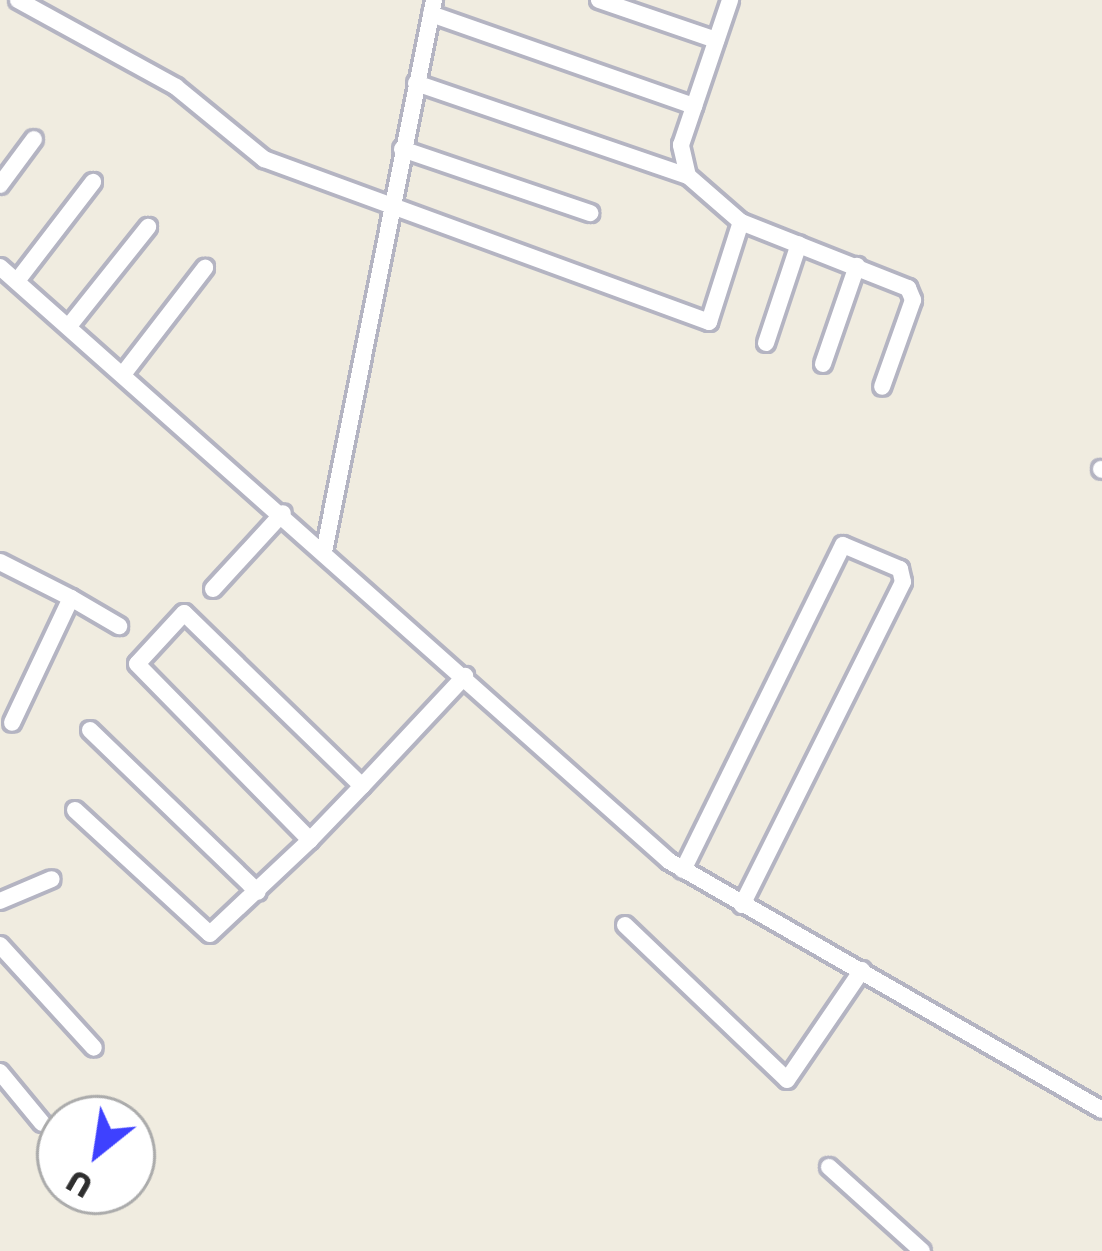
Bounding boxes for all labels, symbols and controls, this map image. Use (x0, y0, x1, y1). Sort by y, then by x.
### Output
north arrow (36, 1095, 156, 1215)
text: U (59, 1161, 99, 1207)

